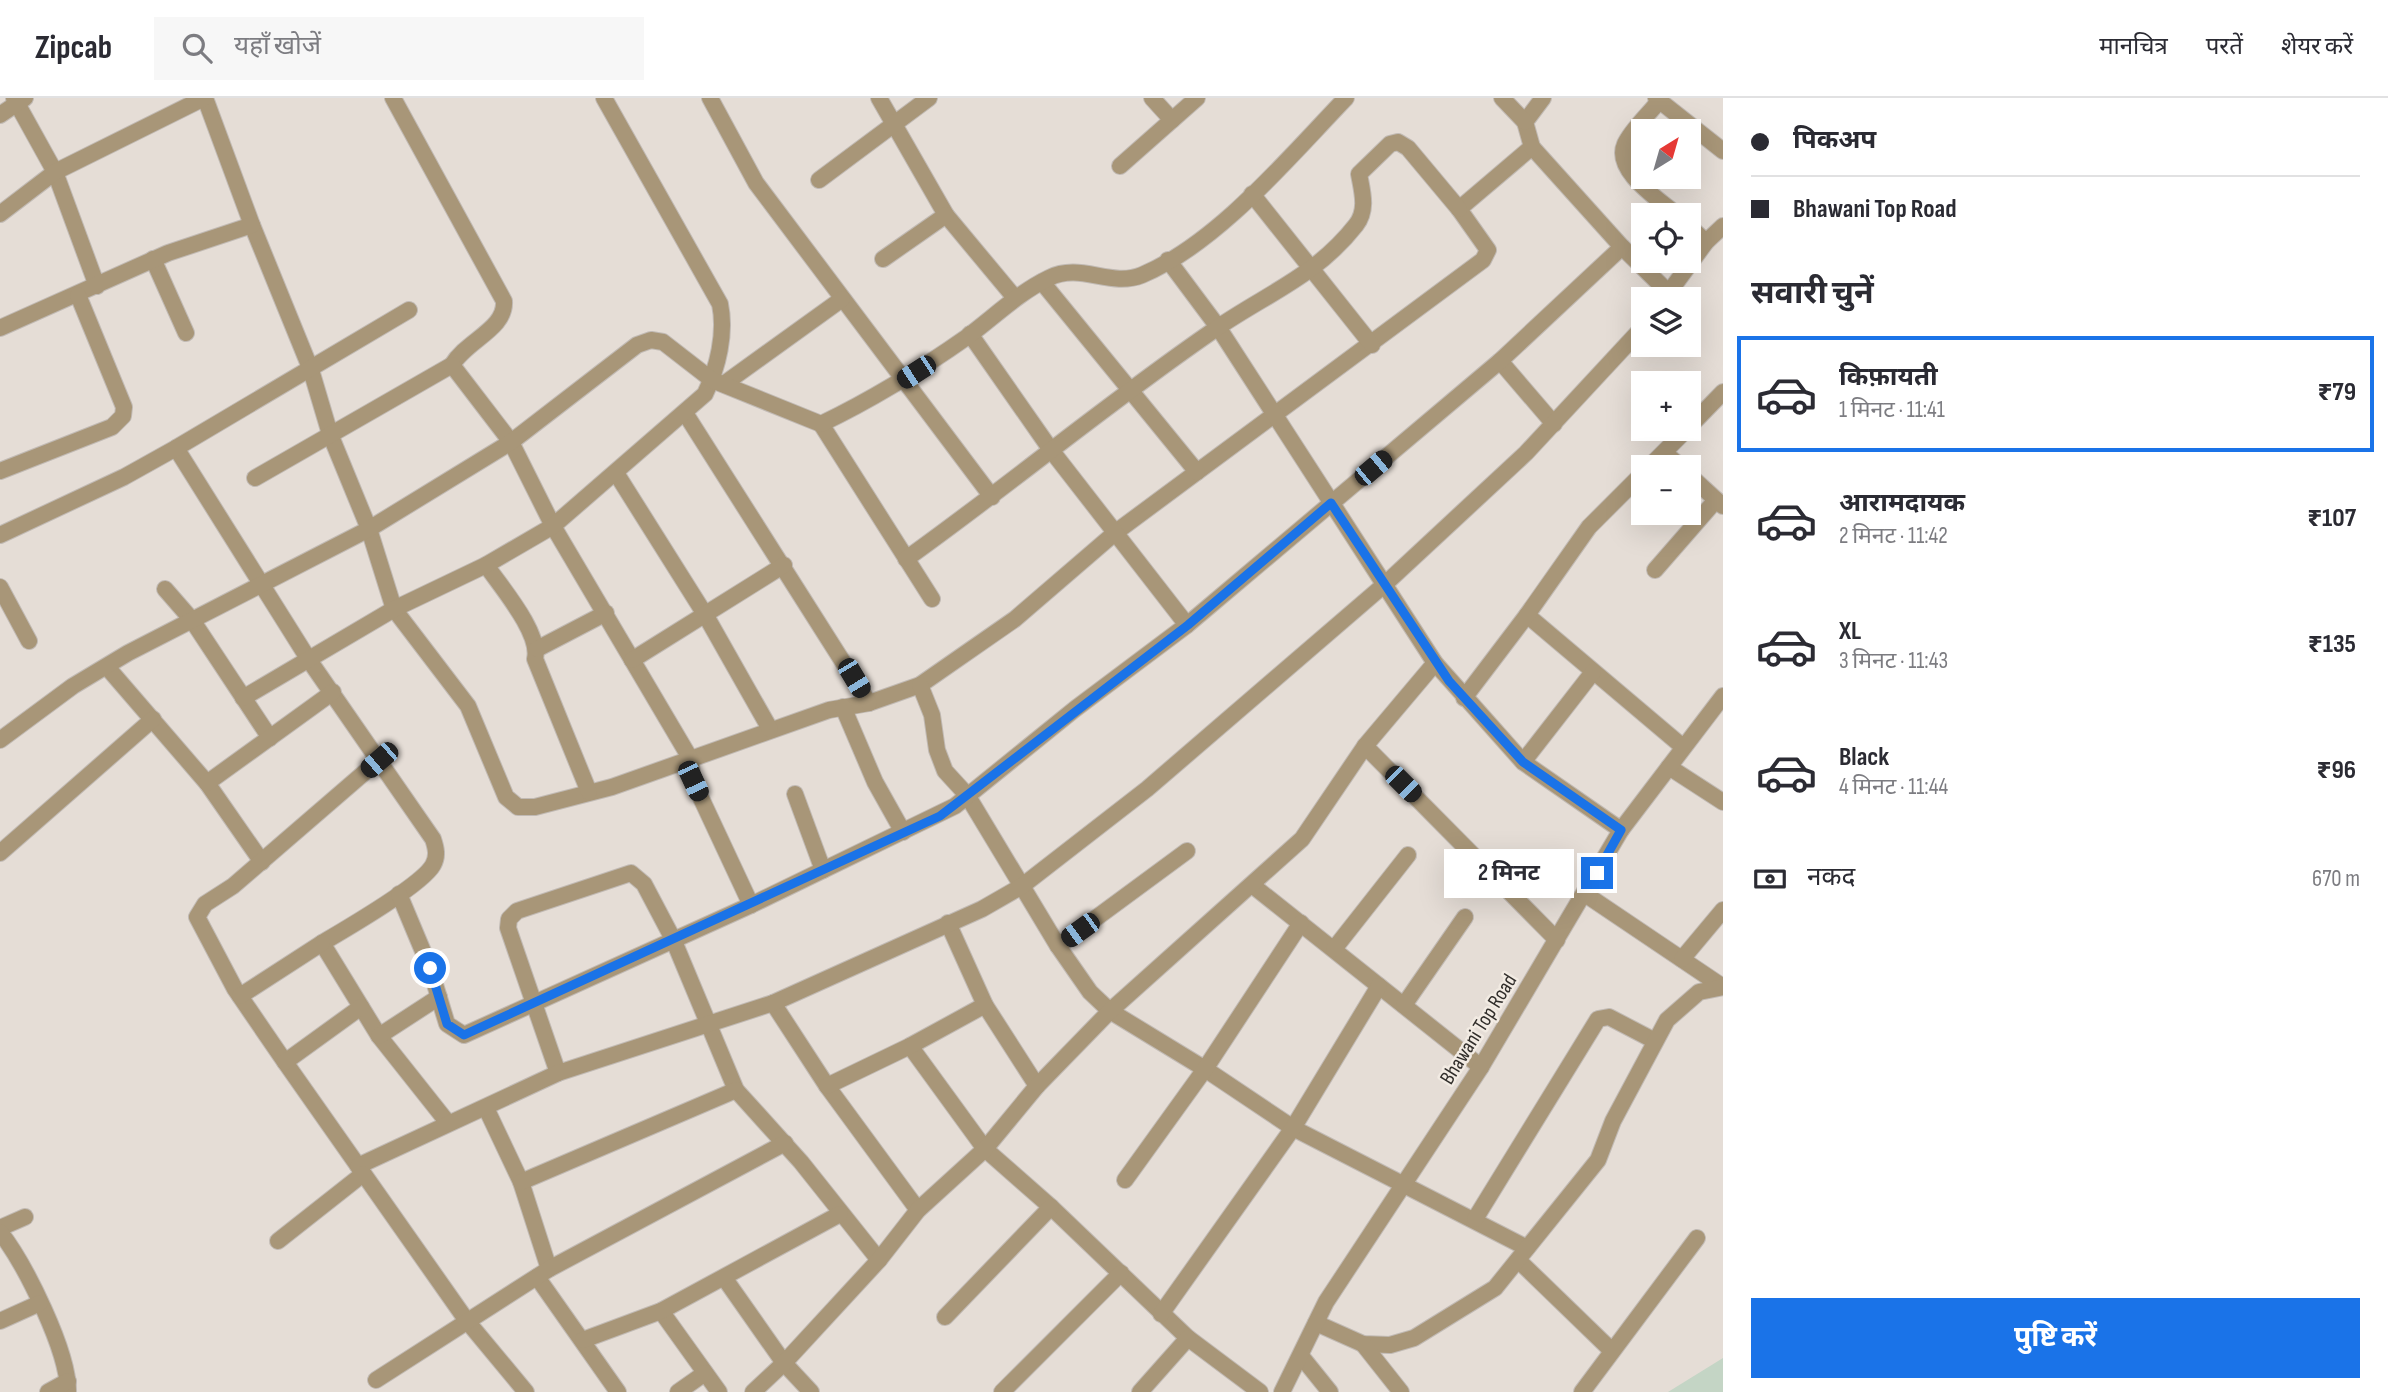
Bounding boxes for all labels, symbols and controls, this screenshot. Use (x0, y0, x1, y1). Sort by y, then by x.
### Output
search box (154, 17, 644, 80)
text: Zipcab (35, 28, 112, 68)
icon: search (178, 29, 216, 67)
text: यहाँ खोजें (234, 31, 321, 62)
text: मानचित्र (2099, 32, 2168, 61)
text: परतें (2206, 32, 2243, 61)
text: शेयर करें (2281, 32, 2353, 61)
north arrow (1631, 119, 1701, 189)
map controls (1631, 119, 1701, 525)
text: पिकअप (1793, 125, 1876, 156)
text: Bhawani Top Road (1793, 194, 1956, 225)
button: locate (1631, 203, 1701, 273)
text: सवारी चुनें (1751, 274, 1874, 313)
button: layers (1631, 287, 1701, 357)
car (893, 352, 940, 392)
text: किफ़ायती (1839, 362, 1938, 393)
icon: car (1755, 363, 1818, 426)
button: + (1631, 371, 1701, 441)
text: ₹79 (2317, 377, 2356, 408)
text: 1 मिनट · 11:41 (1839, 396, 1945, 424)
car (1351, 446, 1396, 490)
button: − (1631, 455, 1701, 525)
text: आरामदायक (1839, 488, 1965, 519)
icon: car (1755, 489, 1818, 552)
text: ₹107 (2307, 503, 2356, 534)
text: 2 मिनट · 11:42 (1839, 522, 1948, 550)
icon: car (1755, 615, 1818, 678)
text: XL (1839, 616, 1861, 647)
text: ₹135 (2308, 629, 2356, 660)
text: 3 मिनट · 11:43 (1839, 647, 1948, 675)
car (835, 655, 874, 701)
car (357, 738, 402, 782)
icon: car (1755, 741, 1818, 804)
text: Black (1839, 742, 1889, 773)
text: ₹96 (2317, 755, 2356, 786)
car (675, 758, 712, 804)
car (1381, 762, 1426, 806)
text: 4 मिनट · 11:44 (1839, 773, 1948, 801)
callout: 2 मिनट (1443, 848, 1572, 898)
route end (1581, 857, 1613, 889)
text: 2 मिनट (1478, 859, 1540, 887)
icon: cash (1751, 860, 1789, 898)
text: नकद (1807, 862, 1855, 893)
text: 670 m (2312, 865, 2360, 893)
car (1057, 909, 1104, 951)
route start (414, 952, 446, 984)
street label: Bhawani Top Road (1435, 970, 1522, 1089)
button: पुष्टि करें (1751, 1298, 2360, 1378)

